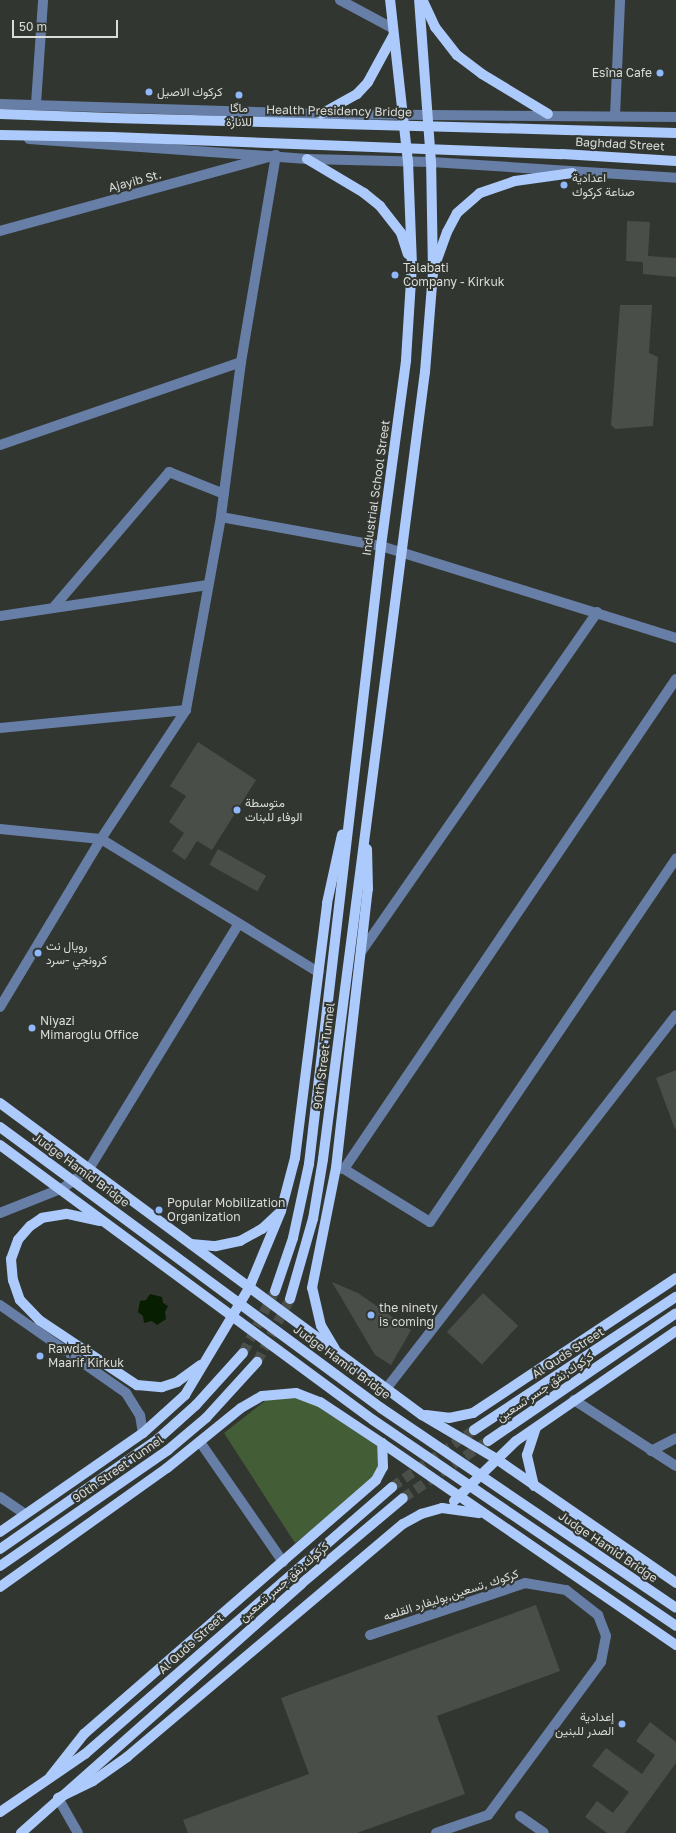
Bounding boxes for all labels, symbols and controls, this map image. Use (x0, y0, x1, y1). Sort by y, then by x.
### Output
scale bar (14, 12, 120, 38)
text: 50 m (19, 19, 47, 34)
place label: Esîna Cafe (592, 66, 652, 80)
marker: Esîna Cafe (655, 68, 665, 78)
place label: كركوك الاصيل (157, 85, 223, 99)
marker: كركوك الاصيل (144, 87, 154, 97)
marker: ماگا للانارة (234, 90, 244, 100)
place label: ماگا للانارة (226, 101, 252, 129)
street label: Health Presidency Bridge (266, 103, 412, 119)
street label: Baghdad Street (575, 134, 665, 154)
street label: Ajayib St. (107, 167, 163, 195)
place label: اعدادية صناعة كركوك (572, 171, 635, 199)
marker: اعدادية صناعة كركوك (559, 180, 569, 190)
place label: Talabati Company - Kirkuk (403, 261, 505, 289)
marker: Talabati Company - Kirkuk (390, 270, 400, 280)
street label: Industrial School Street (359, 419, 393, 557)
place label: متوسطة الوفاء للبنات (245, 796, 302, 824)
marker: متوسطة الوفاء للبنات (232, 805, 242, 815)
place label: رويال نت كرونجي -سرد (46, 939, 107, 967)
marker: رويال نت كرونجي -سرد (33, 948, 43, 958)
street label: 90th Street Tunnel (310, 1002, 338, 1110)
place label: Niyazi Mimaroglu Office (40, 1014, 139, 1042)
marker: Niyazi Mimaroglu Office (27, 1023, 37, 1033)
street label: Judge Hamid Bridge (30, 1130, 132, 1210)
place label: Popular Mobilization Organization (167, 1196, 285, 1224)
marker: Popular Mobilization Organization (154, 1205, 164, 1215)
place label: the ninety is coming (379, 1301, 438, 1329)
marker: the ninety is coming (366, 1310, 376, 1320)
street label: Judge Hamid Bridge (291, 1322, 393, 1402)
street label: Al Quds Street (529, 1324, 607, 1382)
place label: Rawdat Maarif Kirkuk (48, 1342, 124, 1370)
street label: كركوك,نفق جسر تسعين (494, 1349, 596, 1425)
marker: Rawdat Maarif Kirkuk (35, 1351, 45, 1361)
street label: 90th Street Tunnel (70, 1432, 166, 1506)
street label: Judge Hamid Bridge (556, 1508, 660, 1586)
street label: كركوك,نفق جسر تسعين (236, 1539, 332, 1625)
street label: كركوك ,تسعين,بوليفارد القلعه (382, 1566, 520, 1624)
street label: Al Quds Street (155, 1611, 227, 1677)
place label: إعدادية الصدر للبنين (555, 1710, 614, 1738)
marker: إعدادية الصدر للبنين (617, 1719, 627, 1729)

